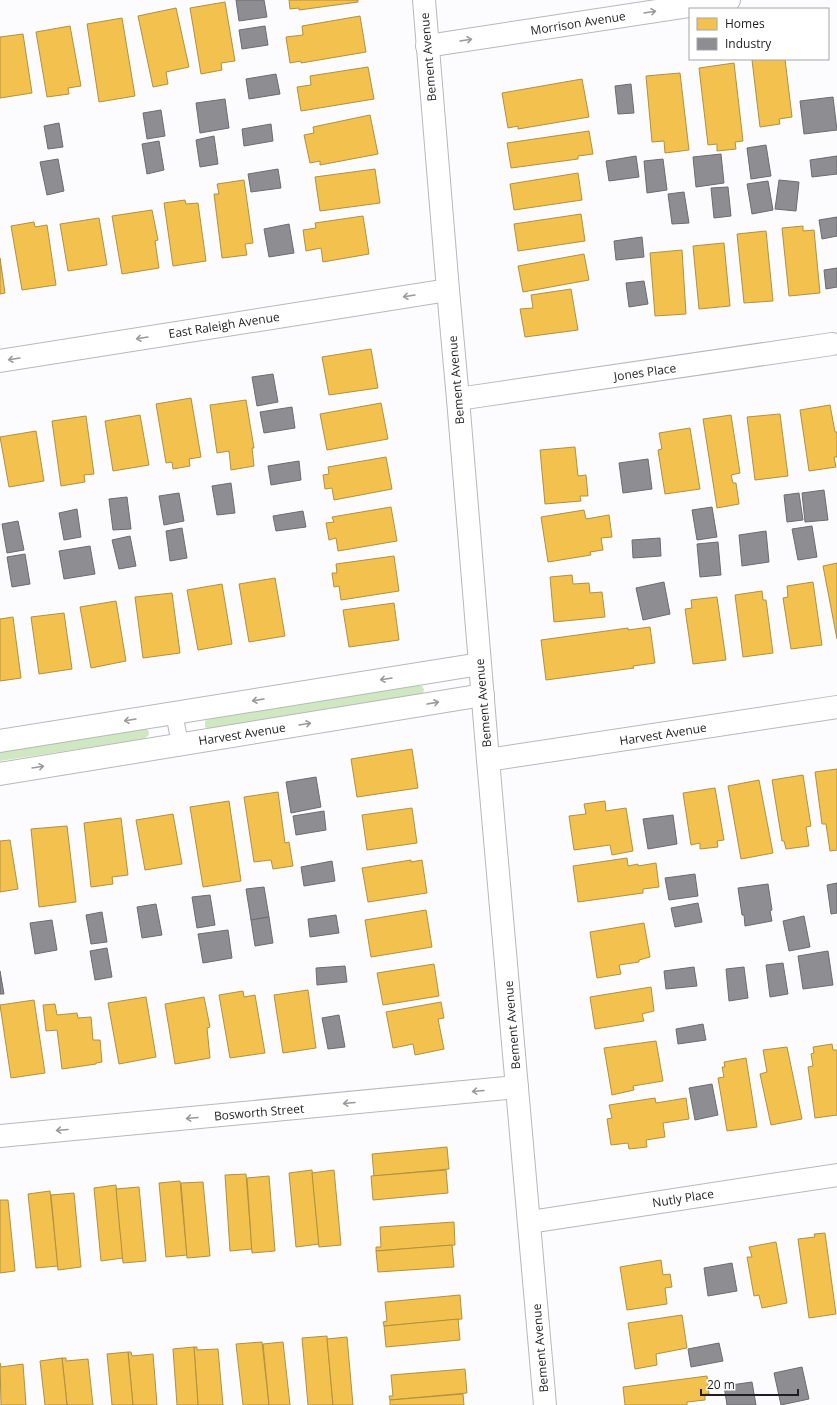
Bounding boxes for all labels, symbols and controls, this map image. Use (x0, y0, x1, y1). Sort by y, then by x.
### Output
street label: Morrison Avenue (529, 7, 627, 39)
one-way arrow (643, 8, 656, 16)
legend (689, 8, 829, 60)
street label: Bement Avenue (416, 12, 440, 102)
text: Homes (725, 15, 765, 32)
text: Industry (725, 35, 772, 52)
one-way arrow (459, 36, 472, 44)
one-way arrow (403, 292, 416, 300)
street label: East Raleigh Avenue (167, 308, 281, 342)
one-way arrow (136, 334, 149, 342)
street label: Bement Avenue (444, 335, 468, 425)
one-way arrow (8, 355, 21, 363)
street label: Jones Place (612, 359, 678, 385)
street label: Bement Avenue (471, 658, 495, 748)
one-way arrow (380, 676, 393, 684)
one-way arrow (252, 696, 265, 704)
one-way arrow (426, 699, 439, 707)
one-way arrow (123, 716, 136, 724)
street label: Harvest Avenue (197, 719, 287, 749)
street label: Harvest Avenue (618, 719, 708, 749)
one-way arrow (298, 720, 311, 728)
one-way arrow (32, 763, 45, 771)
street label: Bement Avenue (500, 980, 524, 1070)
one-way arrow (472, 1087, 485, 1094)
one-way arrow (343, 1099, 356, 1107)
street label: Bosworth Street (213, 1100, 305, 1124)
one-way arrow (186, 1114, 199, 1122)
one-way arrow (56, 1127, 69, 1134)
street label: Nutly Place (651, 1185, 715, 1211)
street label: Bement Avenue (528, 1303, 552, 1393)
scale bar (701, 1371, 798, 1397)
text: 20 m (707, 1376, 735, 1393)

